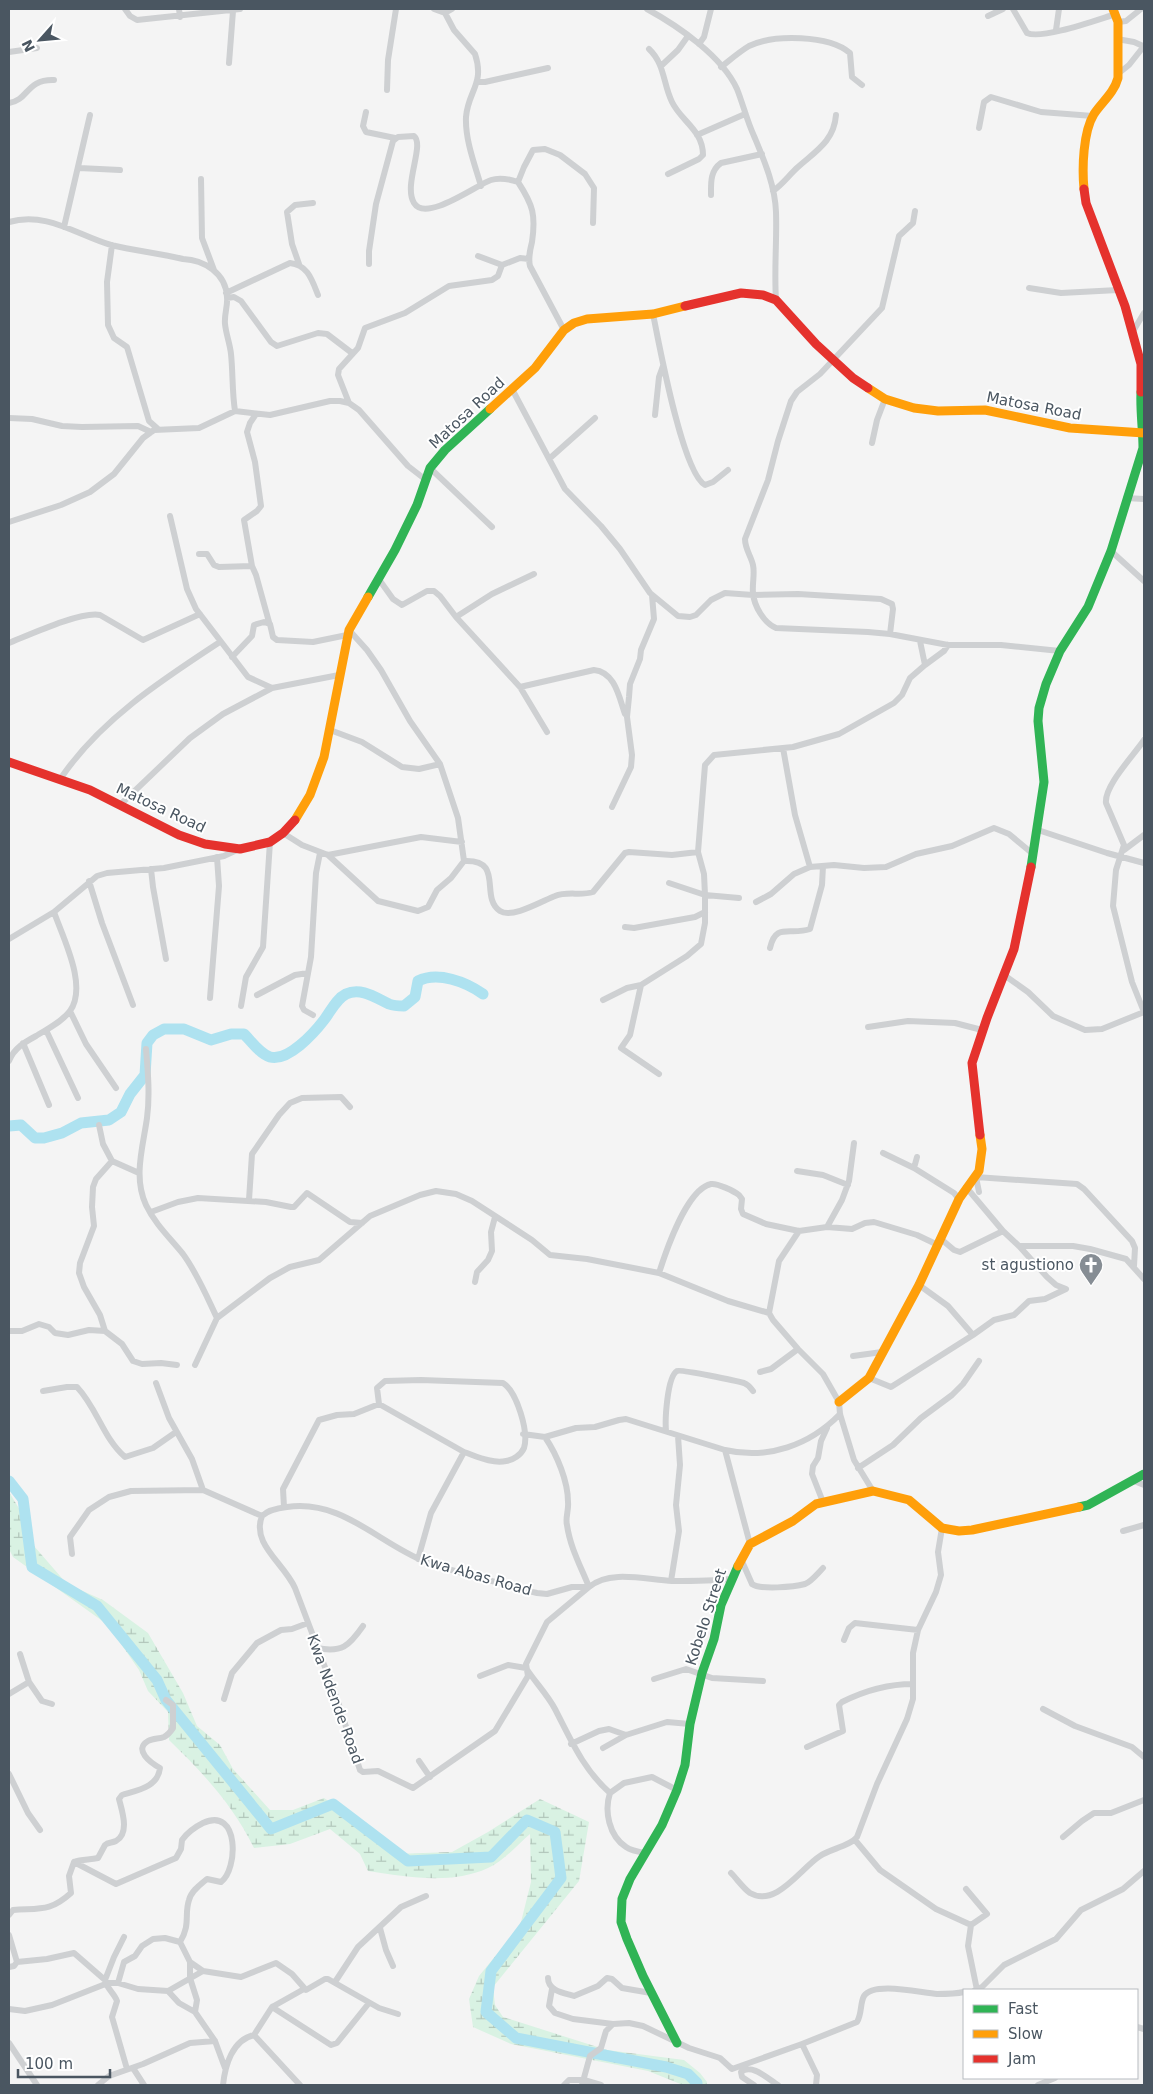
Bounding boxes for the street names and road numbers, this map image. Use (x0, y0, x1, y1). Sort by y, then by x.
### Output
street label: Matosa Road (426, 373, 508, 453)
street label: Matosa Road (985, 388, 1083, 424)
street label: Matosa Road (113, 779, 209, 837)
street label: Kwa Abas Road (418, 1550, 534, 1600)
street label: Kobelo Street (682, 1566, 730, 1668)
street label: Kwa Ndende Road (303, 1632, 367, 1766)

